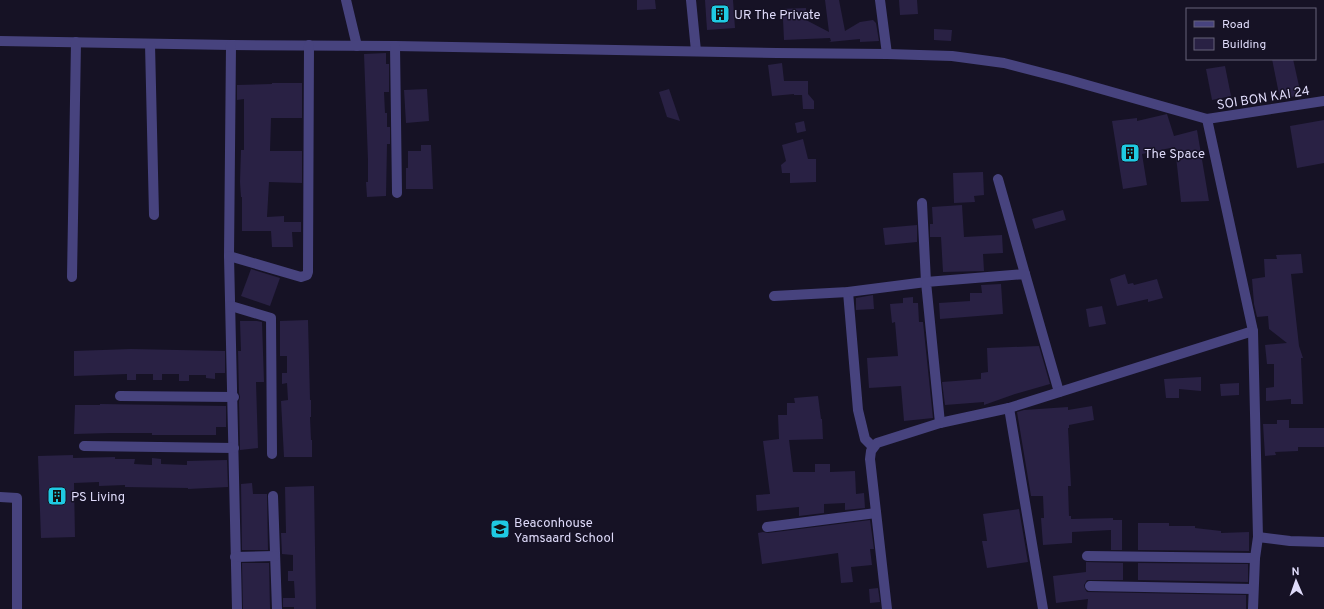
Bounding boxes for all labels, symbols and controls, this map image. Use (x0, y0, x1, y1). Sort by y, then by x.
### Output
building icon: UR The Private (709, 3, 731, 25)
place label: UR The Private (734, 8, 821, 24)
legend (1186, 8, 1316, 60)
text: Road (1222, 17, 1250, 33)
text: Building (1222, 37, 1266, 53)
street label: SOI BON KAI 24 (1216, 84, 1311, 114)
building icon: The Space (1119, 142, 1141, 164)
place label: The Space (1144, 147, 1205, 163)
building icon: PS Living (46, 485, 68, 507)
place label: PS Living (71, 490, 125, 506)
place label: Beaconhouse Yamsaard School (514, 516, 614, 547)
school or university icon: Beaconhouse Yamsaard School (489, 518, 511, 540)
north arrow (1276, 561, 1316, 601)
text: N (1291, 565, 1300, 579)

